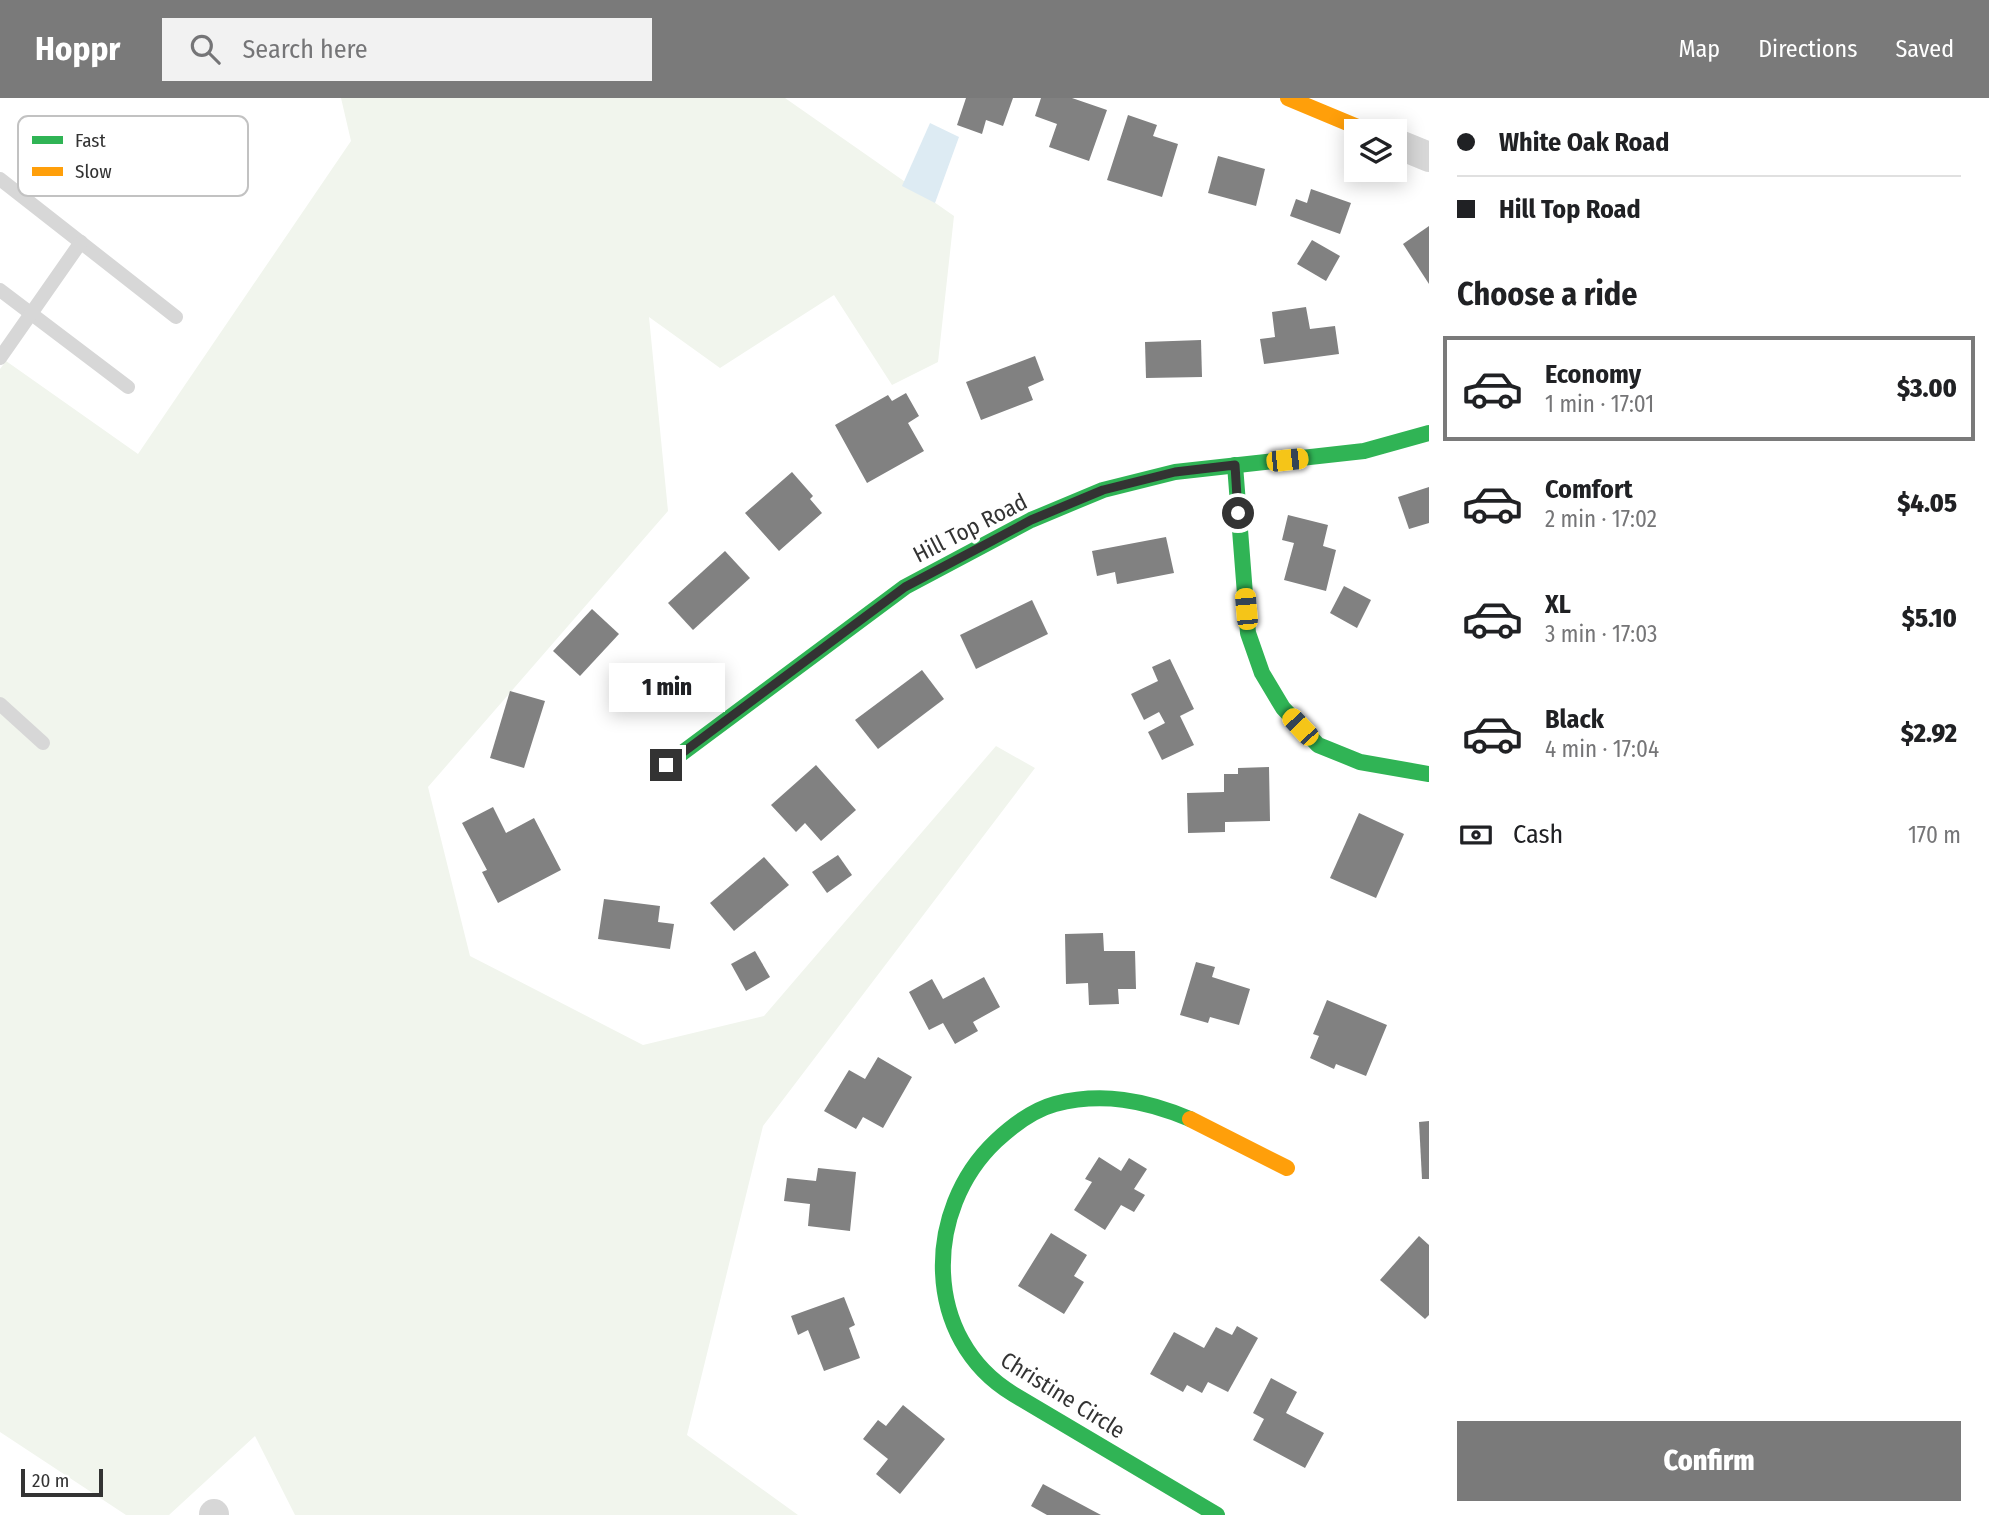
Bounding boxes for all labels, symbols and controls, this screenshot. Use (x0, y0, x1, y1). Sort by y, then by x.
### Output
search box (162, 18, 652, 81)
text: Hoppr (35, 29, 120, 69)
icon: search (186, 30, 224, 68)
text: Search here (242, 34, 368, 65)
text: Map (1679, 35, 1720, 63)
text: Directions (1758, 35, 1857, 63)
text: Saved (1895, 35, 1954, 63)
legend (18, 116, 248, 196)
map controls (1344, 119, 1407, 182)
button: layers (1344, 119, 1407, 182)
text: White Oak Road (1499, 127, 1669, 158)
text: Fast (75, 129, 106, 152)
text: Slow (75, 160, 112, 183)
text: Hill Top Road (1499, 194, 1641, 225)
text: Choose a ride (1457, 275, 1638, 313)
icon: car (1461, 357, 1524, 420)
text: Economy (1545, 359, 1641, 390)
text: $3.00 (1897, 373, 1957, 404)
text: 1 min · 17:01 (1545, 390, 1654, 418)
car (1266, 447, 1309, 473)
icon: car (1461, 472, 1524, 535)
text: Comfort (1545, 474, 1633, 505)
street label: Hill Top Road (908, 487, 1032, 569)
text: $4.05 (1897, 488, 1957, 519)
route start (1222, 497, 1254, 529)
text: 2 min · 17:02 (1545, 505, 1657, 533)
car (1234, 587, 1259, 631)
icon: car (1461, 587, 1524, 650)
text: XL (1545, 589, 1571, 620)
text: $5.10 (1902, 603, 1957, 634)
text: 3 min · 17:03 (1545, 620, 1657, 648)
callout: 1 min (608, 664, 724, 712)
text: 1 min (642, 673, 692, 701)
icon: car (1461, 702, 1524, 765)
car (1278, 704, 1323, 750)
text: Black (1545, 704, 1604, 735)
text: $2.92 (1901, 718, 1957, 749)
text: 4 min · 17:04 (1545, 735, 1659, 763)
route end (650, 749, 682, 781)
icon: cash (1457, 816, 1495, 854)
text: Cash (1513, 819, 1563, 850)
text: 170 m (1908, 821, 1961, 849)
street label: Christine Circle (996, 1346, 1130, 1444)
button: Confirm (1457, 1421, 1961, 1501)
scale bar (21, 1466, 103, 1498)
text: 20 m (32, 1469, 69, 1492)

